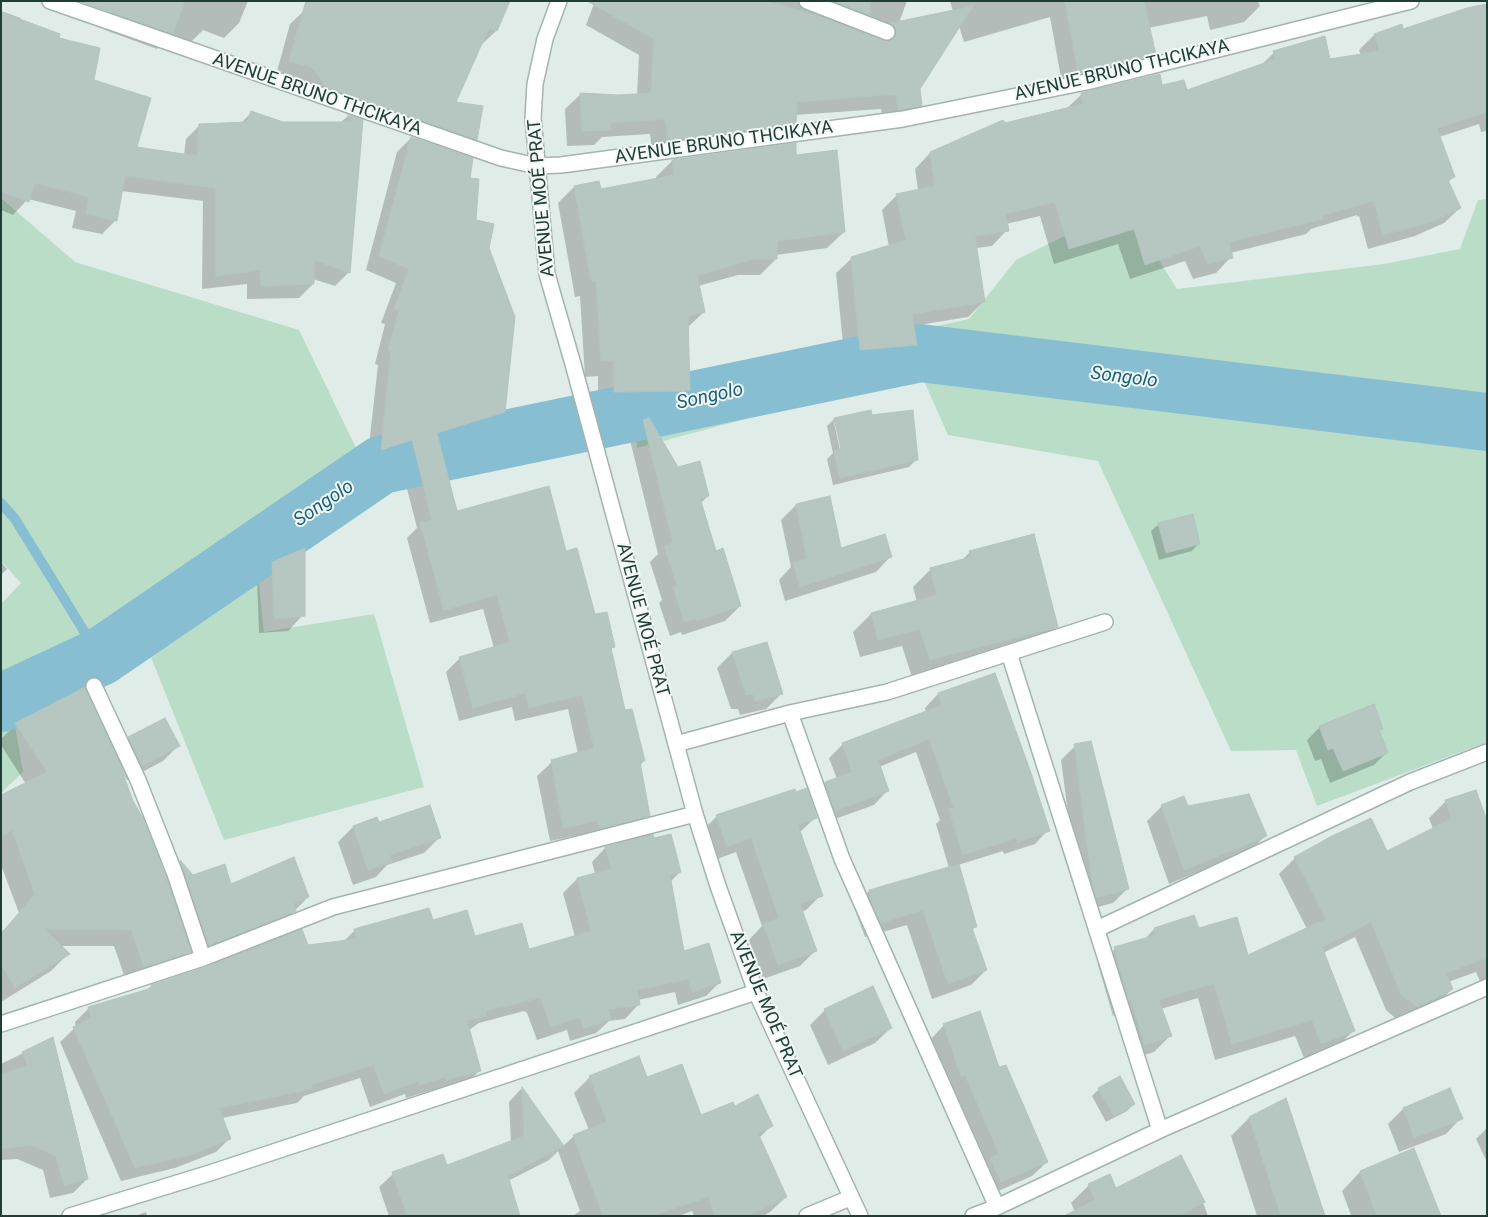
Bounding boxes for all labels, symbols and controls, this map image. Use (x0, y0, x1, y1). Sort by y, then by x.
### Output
street label: AVENUE BRUNO THCIKAYA (1013, 36, 1231, 106)
street label: AVENUE BRUNO THCIKAYA (210, 49, 424, 141)
street label: AVENUE BRUNO THCIKAYA (614, 117, 834, 169)
street label: AVENUE MOÉ PRAT (524, 118, 560, 278)
water label: Songolo (1089, 363, 1159, 393)
water label: Songolo (675, 379, 745, 415)
water label: Songolo (290, 476, 358, 532)
street label: AVENUE MOÉ PRAT (611, 541, 673, 699)
street label: AVENUE MOÉ PRAT (724, 928, 806, 1082)

